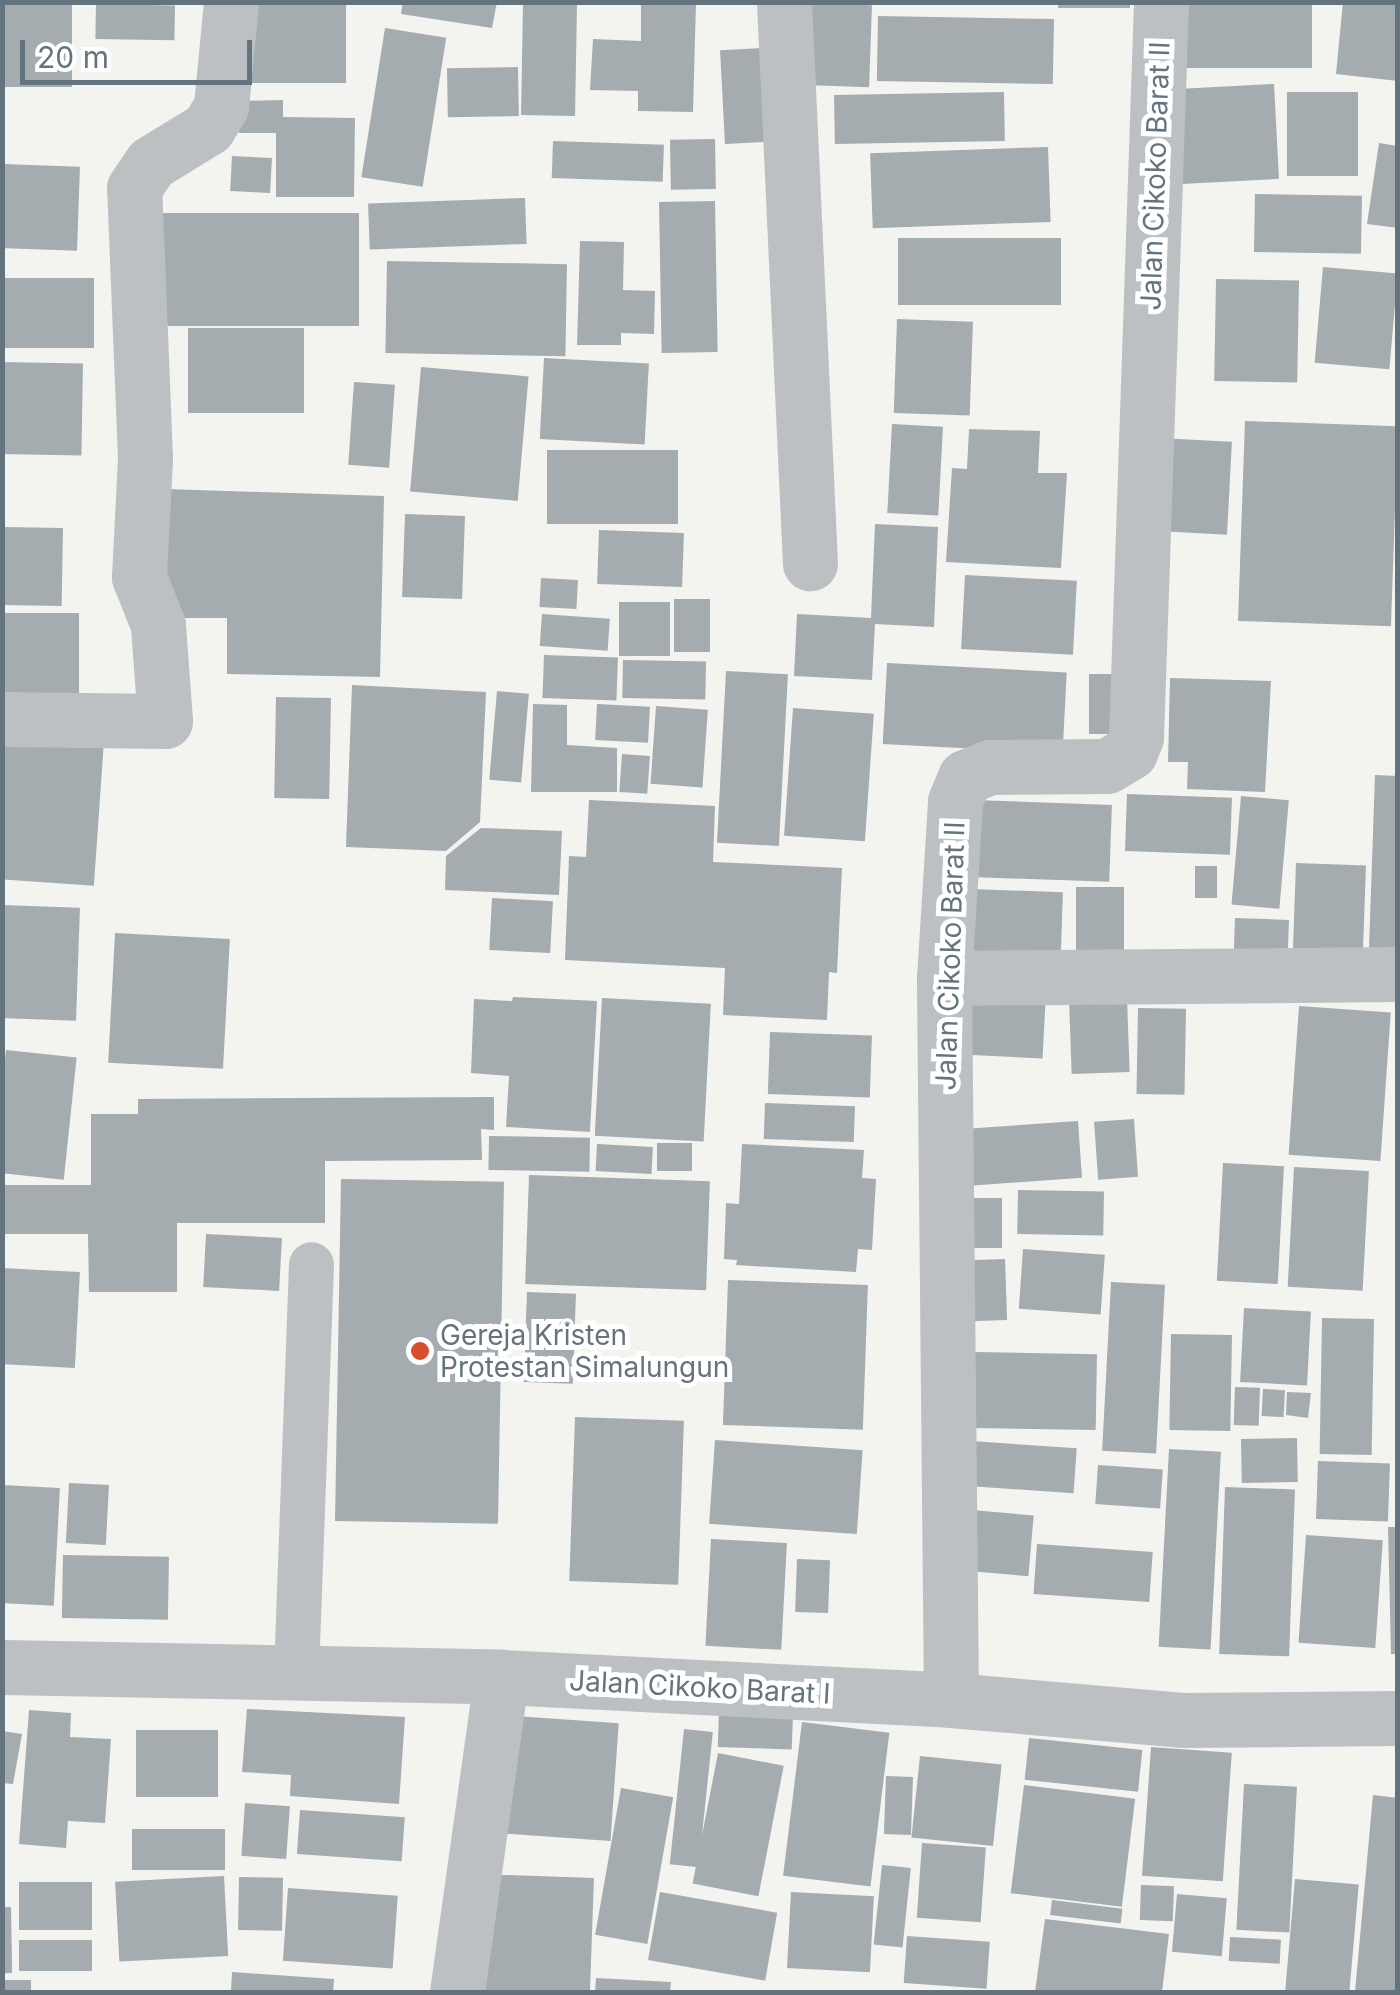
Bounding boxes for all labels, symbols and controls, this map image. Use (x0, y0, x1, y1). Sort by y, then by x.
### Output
scale bar (25, 20, 258, 82)
text: 20 m (37, 39, 109, 75)
street label: Jalan Cikoko Barat II (1134, 41, 1176, 311)
street label: Jalan Cikoko Barat II (929, 821, 971, 1091)
place label: Gereja Kristen Protestan Simalungun (440, 1318, 729, 1384)
marker: Gereja Kristen Protestan Simalungun (409, 1340, 431, 1362)
street label: Jalan Cikoko Barat I (568, 1663, 832, 1711)

